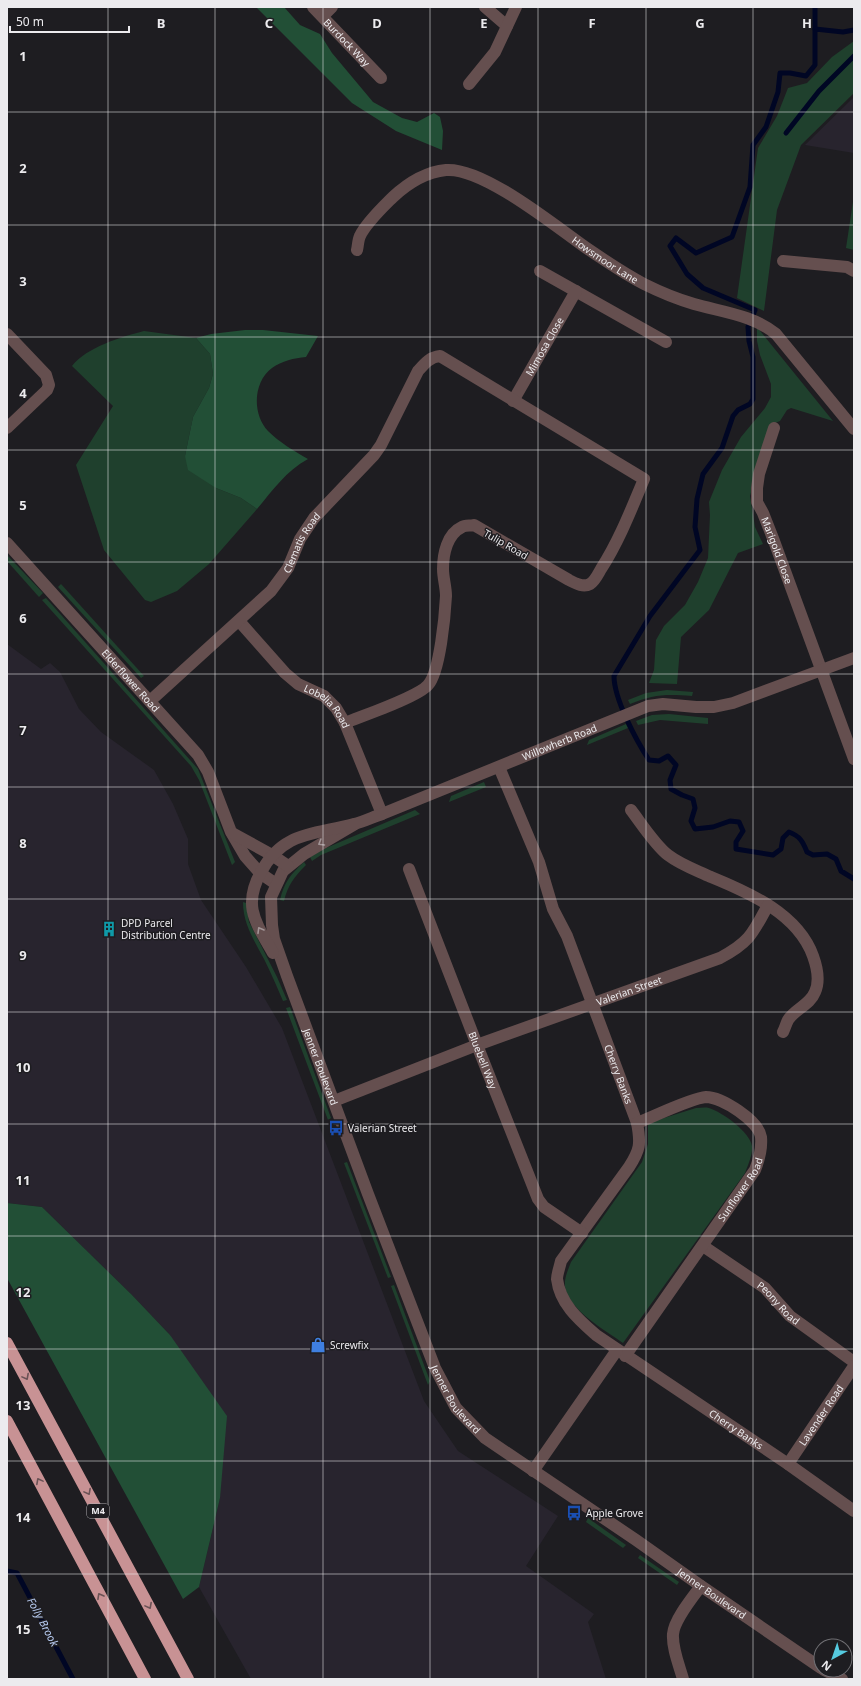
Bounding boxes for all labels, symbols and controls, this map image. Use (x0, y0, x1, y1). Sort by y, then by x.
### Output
scale bar (10, 8, 129, 34)
text: 50 m (16, 13, 44, 30)
text: B (157, 14, 165, 32)
text: C (265, 14, 273, 32)
text: D (372, 14, 382, 32)
text: E (480, 14, 488, 32)
text: F (588, 14, 596, 32)
text: G (695, 14, 705, 32)
text: H (802, 14, 812, 32)
street label: Burdock Way (321, 15, 374, 70)
text: 1 (19, 47, 27, 65)
text: 2 (19, 159, 27, 177)
street label: Howsmoor Lane (569, 233, 641, 287)
text: 3 (19, 272, 27, 290)
street label: Mimosa Close (522, 314, 567, 378)
text: 4 (19, 384, 27, 402)
text: 5 (19, 496, 27, 514)
street label: Clematis Road (280, 509, 323, 576)
street label: Marigold Close (758, 515, 796, 586)
street label: Tulip Road (481, 526, 531, 562)
text: 6 (19, 609, 27, 627)
street label: Elderflower Road (99, 646, 163, 715)
street label: Lobelia Road (302, 681, 353, 730)
street label: Willowherb Road (520, 720, 599, 763)
text: 7 (19, 721, 27, 739)
text: 8 (19, 834, 27, 852)
one-way arrow (318, 839, 325, 846)
place label: DPD Parcel Distribution Centre (121, 916, 211, 942)
building icon: DPD Parcel Distribution Centre (100, 920, 118, 938)
one-way arrow (258, 927, 265, 934)
text: 9 (19, 946, 27, 964)
street label: Valerian Street (594, 972, 664, 1009)
street label: Jenner Boulevard (300, 1026, 341, 1107)
street label: Bluebell Way (465, 1030, 501, 1092)
street label: Cherry Banks (601, 1042, 636, 1106)
text: 10 (16, 1058, 30, 1076)
bus stop icon: Valerian Street (327, 1119, 345, 1137)
place label: Valerian Street (348, 1121, 417, 1135)
street label: Sunflower Road (714, 1156, 766, 1224)
text: 11 (16, 1171, 30, 1189)
street label: Peony Road (755, 1278, 803, 1328)
text: 12 (16, 1283, 30, 1301)
shop icon: Screwfix (309, 1336, 327, 1354)
place label: Screwfix (330, 1338, 370, 1352)
street label: Jenner Boulevard (427, 1362, 484, 1437)
one-way arrow (21, 1373, 28, 1381)
street label: Lavender Road (795, 1382, 846, 1448)
text: 13 (16, 1396, 30, 1414)
street label: Cherry Banks (706, 1406, 766, 1453)
one-way arrow (36, 1478, 43, 1485)
one-way arrow (83, 1487, 90, 1495)
road number: M4 (87, 1504, 109, 1518)
bus stop icon: Apple Grove (565, 1504, 583, 1522)
place label: Apple Grove (586, 1506, 644, 1520)
text: 14 (16, 1508, 31, 1526)
street label: Jenner Boulevard (674, 1564, 749, 1622)
one-way arrow (97, 1592, 104, 1600)
water label: Folly Brook (24, 1595, 63, 1649)
one-way arrow (145, 1602, 152, 1609)
text: 15 (16, 1620, 30, 1638)
north arrow (813, 1638, 853, 1678)
text: N (818, 1657, 835, 1675)

